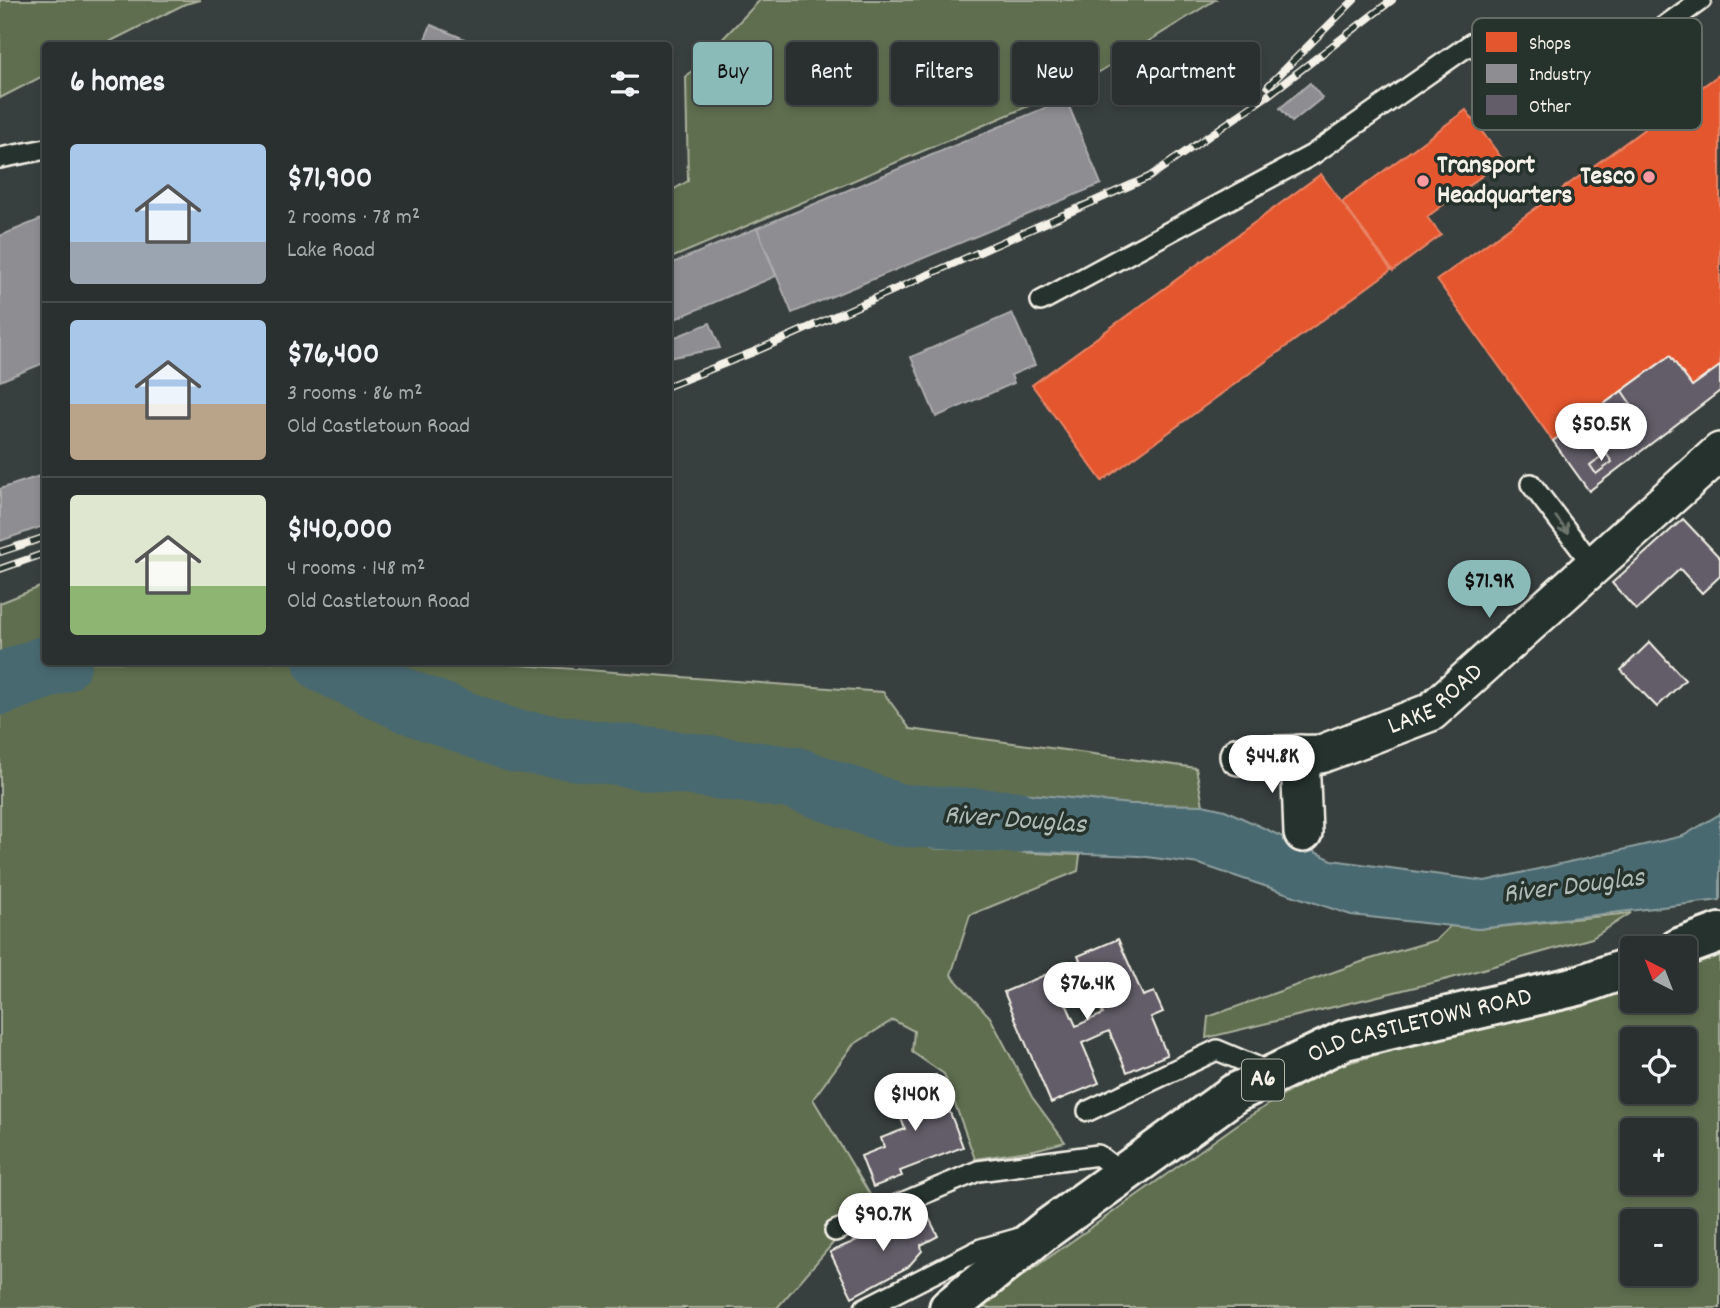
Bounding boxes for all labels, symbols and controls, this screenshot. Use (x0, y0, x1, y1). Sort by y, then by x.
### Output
legend (1472, 18, 1702, 130)
text: Shops (1529, 32, 1571, 59)
chip: Buy (693, 42, 772, 105)
chip: Rent (786, 42, 877, 105)
chip: Filters (891, 42, 998, 105)
chip: New (1012, 42, 1098, 105)
chip: Apartment (1112, 42, 1260, 105)
text: 6 homes (70, 63, 165, 106)
text: Industry (1529, 63, 1591, 90)
icon: filters (606, 65, 644, 103)
text: Other (1529, 95, 1571, 122)
place label: Transport Headquarters (1437, 148, 1572, 215)
text: $71,900 (287, 159, 372, 202)
place label: Tesco (1580, 159, 1635, 196)
marker: Tesco (1641, 169, 1657, 185)
icon: home (126, 172, 210, 256)
marker: Transport Headquarters (1415, 173, 1431, 189)
text: 2 rooms · 78 m² (287, 202, 420, 235)
text: Lake Road (287, 235, 375, 268)
text: $76,400 (287, 335, 379, 378)
icon: home (126, 348, 210, 432)
text: 3 rooms · 86 m² (287, 378, 423, 411)
pin: $50.5K (1544, 404, 1658, 463)
text: $50.5K (1571, 409, 1631, 442)
text: Old Castletown Road (287, 411, 470, 444)
text: $140,000 (287, 510, 392, 553)
one-way arrow (1554, 515, 1569, 533)
icon: home (126, 523, 210, 607)
text: 4 rooms · 148 m² (287, 553, 425, 586)
pin: $71.9K (1432, 560, 1546, 620)
text: $71.9K (1464, 566, 1514, 599)
text: Old Castletown Road (287, 586, 470, 619)
street label: LAKE ROAD (1383, 655, 1492, 745)
pin: $44.8K (1215, 736, 1329, 795)
text: $44.8K (1245, 741, 1299, 774)
water label: River Douglas (943, 797, 1089, 847)
water label: River Douglas (1501, 859, 1648, 917)
north arrow (1620, 936, 1698, 1013)
map controls (1620, 936, 1697, 1286)
pin: $76.4K (1030, 962, 1144, 1022)
text: $76.4K (1059, 968, 1115, 1001)
street label: OLD CASTLETOWN ROAD (1301, 979, 1536, 1074)
button: locate (1620, 1027, 1697, 1104)
road number: A6 (1242, 1060, 1284, 1100)
pin: $140K (866, 1074, 964, 1133)
text: $140K (890, 1079, 940, 1112)
button: + (1620, 1118, 1697, 1195)
pin: $90.7K (826, 1194, 940, 1253)
text: $90.7K (854, 1199, 912, 1232)
button: − (1620, 1209, 1697, 1286)

